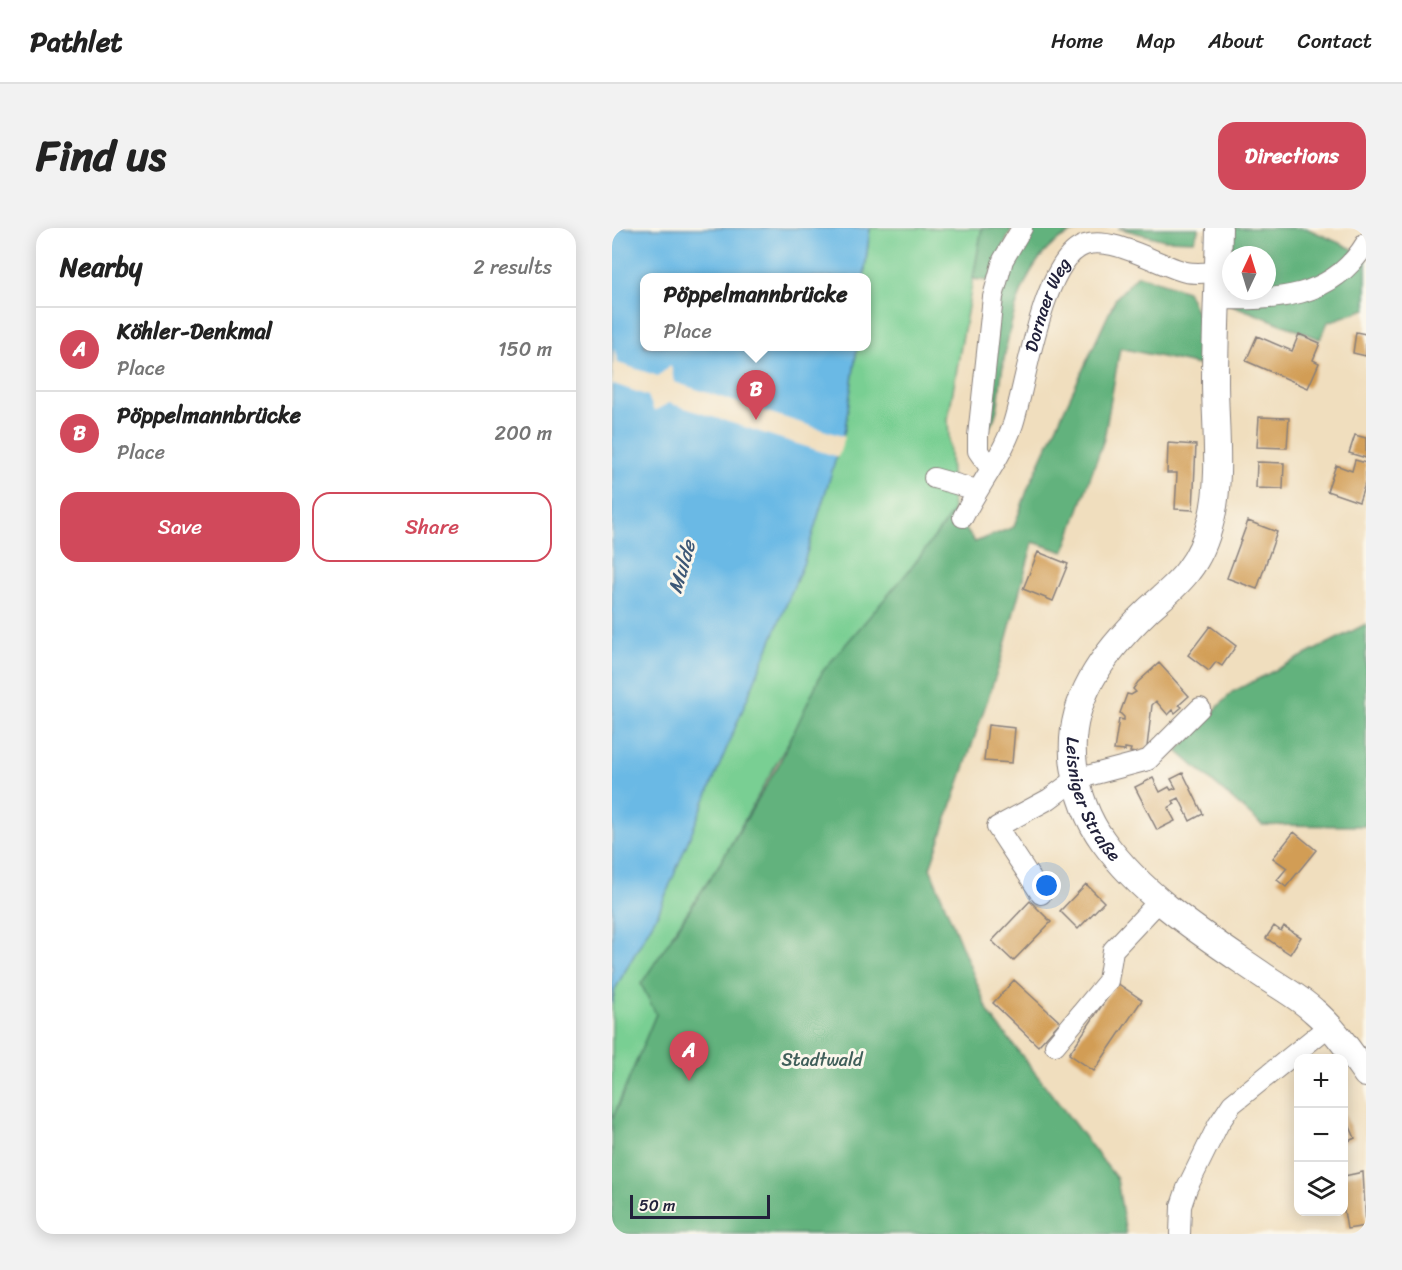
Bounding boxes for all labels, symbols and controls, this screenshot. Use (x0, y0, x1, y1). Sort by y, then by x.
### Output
text: Pathlet (30, 17, 123, 66)
text: Home (1051, 22, 1103, 60)
text: Map (1136, 22, 1175, 60)
text: About (1208, 22, 1265, 60)
text: Contact (1298, 22, 1372, 60)
text: Find us (36, 119, 166, 193)
button: Directions (1218, 122, 1366, 190)
text: Nearby (60, 244, 142, 290)
north arrow (1222, 246, 1276, 300)
text: 2 results (473, 250, 552, 285)
street label: Dornaer Weg (1015, 250, 1079, 355)
popup (640, 273, 871, 351)
text: Pöppelmannbrücke (664, 275, 847, 314)
text: Köhler-Denkmal (117, 312, 272, 351)
text: Place (664, 314, 712, 349)
text: A (73, 332, 86, 367)
text: 150 m (498, 332, 552, 367)
text: Place (117, 351, 165, 386)
pin: B (736, 370, 776, 420)
text: Pöppelmannbrücke (117, 396, 301, 435)
text: B (73, 416, 86, 451)
text: 200 m (495, 416, 552, 451)
text: Place (117, 435, 165, 470)
button: Save (60, 492, 300, 562)
button: Share (312, 492, 552, 562)
water label: Mulde (658, 535, 707, 598)
street label: Leisniger Straße (1057, 736, 1129, 869)
your location (1032, 871, 1061, 900)
pin: A (670, 1032, 709, 1081)
park label: Stadtwald (781, 1044, 864, 1076)
map controls (1294, 1054, 1348, 1216)
button: + (1294, 1054, 1348, 1108)
button: − (1294, 1108, 1348, 1162)
button: layers (1294, 1162, 1348, 1216)
text: 50 m (639, 1191, 675, 1220)
scale bar (630, 1192, 770, 1220)

